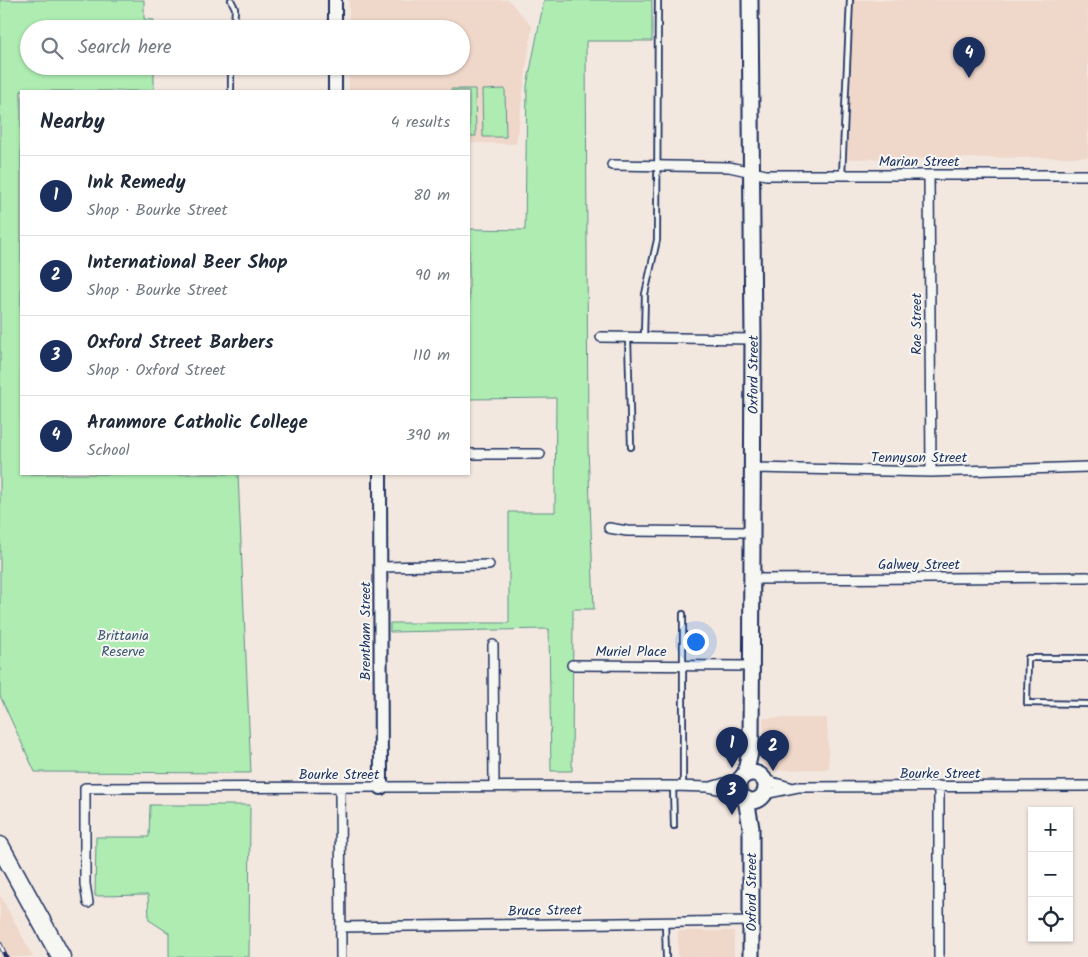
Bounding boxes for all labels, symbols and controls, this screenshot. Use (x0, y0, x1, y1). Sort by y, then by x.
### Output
search box (20, 20, 470, 75)
text: Search here (78, 33, 172, 63)
icon: search (38, 34, 66, 62)
pin: 4 (953, 37, 985, 78)
text: Nearby (40, 106, 105, 139)
text: 4 results (391, 110, 450, 135)
street label: Marian Street (879, 151, 960, 173)
text: Ink Remedy (87, 168, 186, 198)
text: 1 (54, 183, 58, 208)
text: 80 m (413, 183, 450, 208)
text: Shop · Bourke Street (87, 198, 228, 223)
text: International Beer Shop (87, 248, 288, 278)
text: 2 (51, 263, 61, 288)
text: 90 m (415, 263, 450, 288)
text: Shop · Bourke Street (87, 278, 228, 303)
street label: Rae Street (906, 292, 928, 355)
text: Oxford Street Barbers (87, 328, 274, 358)
street label: Oxford Street (743, 334, 765, 414)
text: 3 (52, 343, 60, 368)
text: 110 m (413, 343, 450, 368)
text: Shop · Oxford Street (87, 358, 226, 383)
text: Aranmore Catholic College (87, 408, 308, 438)
text: 4 (52, 423, 60, 448)
text: 390 m (406, 423, 450, 448)
text: School (87, 438, 130, 463)
street label: Tennyson Street (871, 447, 968, 469)
street label: Galwey Street (878, 554, 961, 576)
street label: Brentham Street (355, 581, 377, 681)
park label: Brittania Reserve (97, 625, 149, 663)
your location (683, 629, 709, 655)
street label: Muriel Place (595, 641, 667, 663)
pin: 1 (716, 727, 748, 768)
pin: 2 (757, 730, 789, 771)
street label: Bourke Street (900, 763, 981, 785)
street label: Bourke Street (299, 764, 380, 786)
pin: 3 (716, 774, 748, 815)
map controls (1028, 807, 1073, 942)
button: + (1028, 807, 1073, 852)
street label: Oxford Street (741, 852, 763, 931)
button: − (1028, 852, 1073, 897)
button: locate (1028, 897, 1073, 942)
street label: Bruce Street (508, 899, 583, 923)

